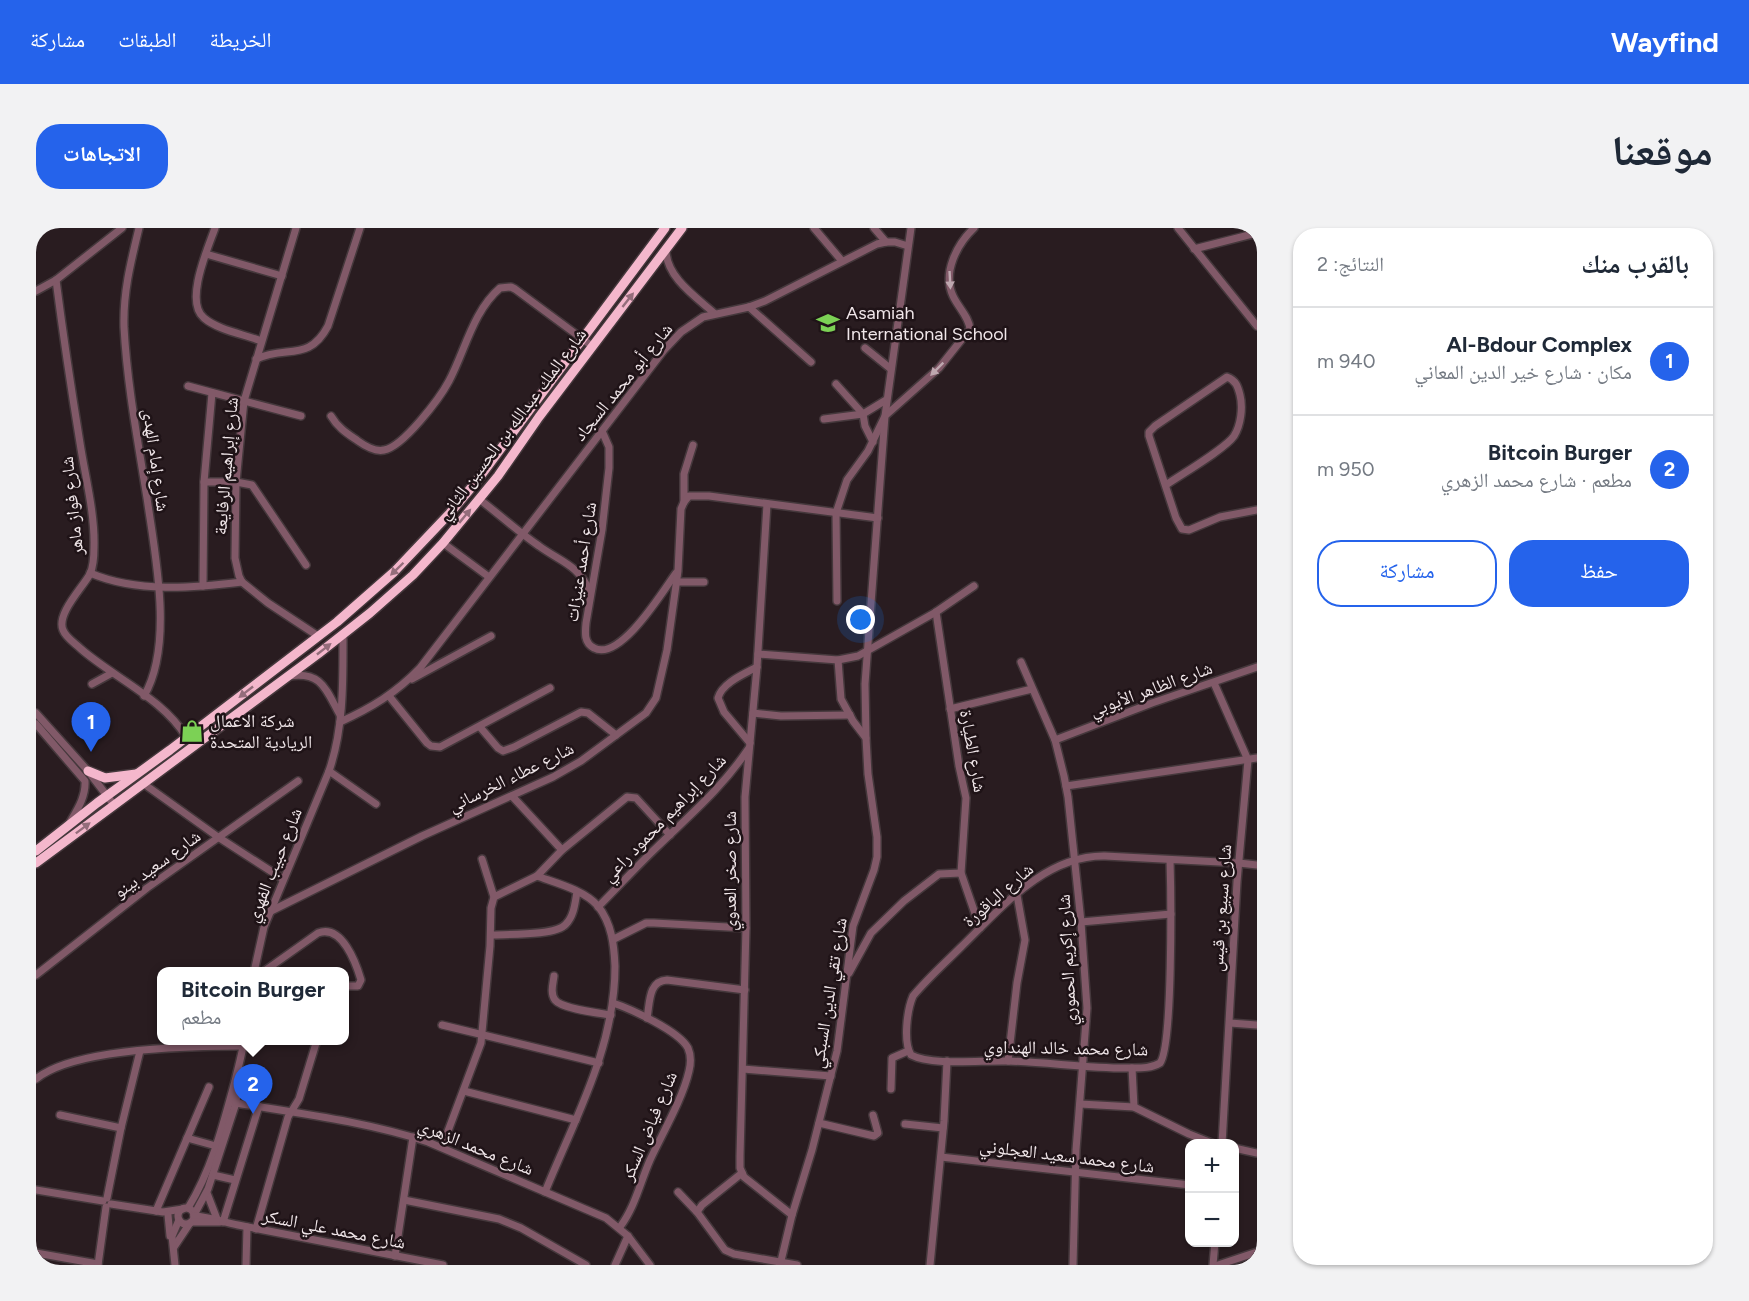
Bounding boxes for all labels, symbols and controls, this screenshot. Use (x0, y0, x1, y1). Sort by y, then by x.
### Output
text: Wayfind (1611, 25, 1719, 59)
text: مشاركة (30, 27, 85, 52)
text: الطبقات (118, 27, 177, 52)
text: الخريطة (210, 27, 271, 52)
button: الاتجاهات (36, 124, 168, 189)
text: موقعنا (1612, 125, 1713, 176)
text: بالقرب منك (1581, 248, 1689, 280)
text: النتائج: 2 (1317, 252, 1384, 276)
one-way arrow (946, 271, 955, 290)
one-way arrow (621, 292, 633, 307)
place label: Asamiah International School (846, 302, 1008, 345)
school or university icon: Asamiah International School (815, 310, 841, 336)
street label: شارع أبو محمد السجاد (569, 319, 677, 445)
street label: شارع الملك عبدالله بن الحسين الثاني (433, 324, 594, 526)
text: Al-Bdour Complex (1446, 331, 1632, 358)
text: 940 m (1317, 349, 1376, 373)
text: 1 (1665, 349, 1674, 373)
text: مكان · شارع خير الدين المعاني (1414, 360, 1632, 384)
one-way arrow (929, 362, 944, 376)
street label: شارع إبراهيم الرفايعة (209, 396, 244, 536)
street label: شارع إمام الهدى (137, 407, 174, 513)
text: Bitcoin Burger (1488, 439, 1632, 466)
street label: شارع فواز ماهر (56, 455, 88, 558)
text: 950 m (1317, 457, 1375, 481)
text: 2 (1664, 457, 1675, 481)
text: مطعم · شارع محمد الزهري (1441, 468, 1632, 492)
street label: شارع أحمد عنيزات (561, 500, 601, 624)
one-way arrow (458, 509, 471, 524)
button: مشاركة (1317, 540, 1497, 607)
button: حفظ (1509, 540, 1689, 607)
one-way arrow (390, 562, 404, 576)
your location (846, 605, 875, 634)
one-way arrow (316, 644, 331, 656)
street label: شارع الظاهر الأيوبي (1087, 657, 1217, 725)
one-way arrow (238, 686, 254, 698)
pin: 1 (72, 702, 110, 752)
street label: شارع الطيارة (955, 708, 991, 794)
place label: شركة الاعمال الريادية المتحدة (210, 710, 312, 753)
shop icon: شركة الاعمال الريادية المتحدة (179, 718, 205, 744)
street label: شارع عطاء الخرساني (445, 737, 579, 820)
street label: شارع إبراهيم محمود راعي (597, 749, 733, 889)
street label: شارع حبيب الفهري (241, 805, 310, 927)
street label: شارع صخر العدوي (719, 811, 745, 931)
one-way arrow (74, 822, 90, 834)
street label: شارع سعيد بينو (109, 825, 205, 903)
street label: شارع سبيع بن قيس (1206, 844, 1237, 972)
street label: شارع الباقورة (958, 858, 1038, 932)
street label: شارع إكريم الحموري (1053, 893, 1085, 1026)
street label: شارع تقي الدين السبكي (806, 916, 855, 1071)
popup (157, 967, 349, 1045)
text: Bitcoin Burger (181, 976, 325, 1003)
text: مطعم (181, 1005, 221, 1029)
street label: شارع محمد خالد الهنداوي (983, 1036, 1149, 1064)
pin: 2 (234, 1064, 272, 1114)
street label: شارع فياض السكر (616, 1068, 682, 1185)
street label: شارع محمد الزهري (414, 1114, 537, 1183)
street label: شارع محمد سعيد العجلوني (978, 1134, 1156, 1181)
map controls (1185, 1139, 1239, 1247)
button: + (1185, 1139, 1239, 1193)
button: − (1185, 1193, 1239, 1247)
street label: شارع محمد علي السكر (259, 1204, 407, 1257)

